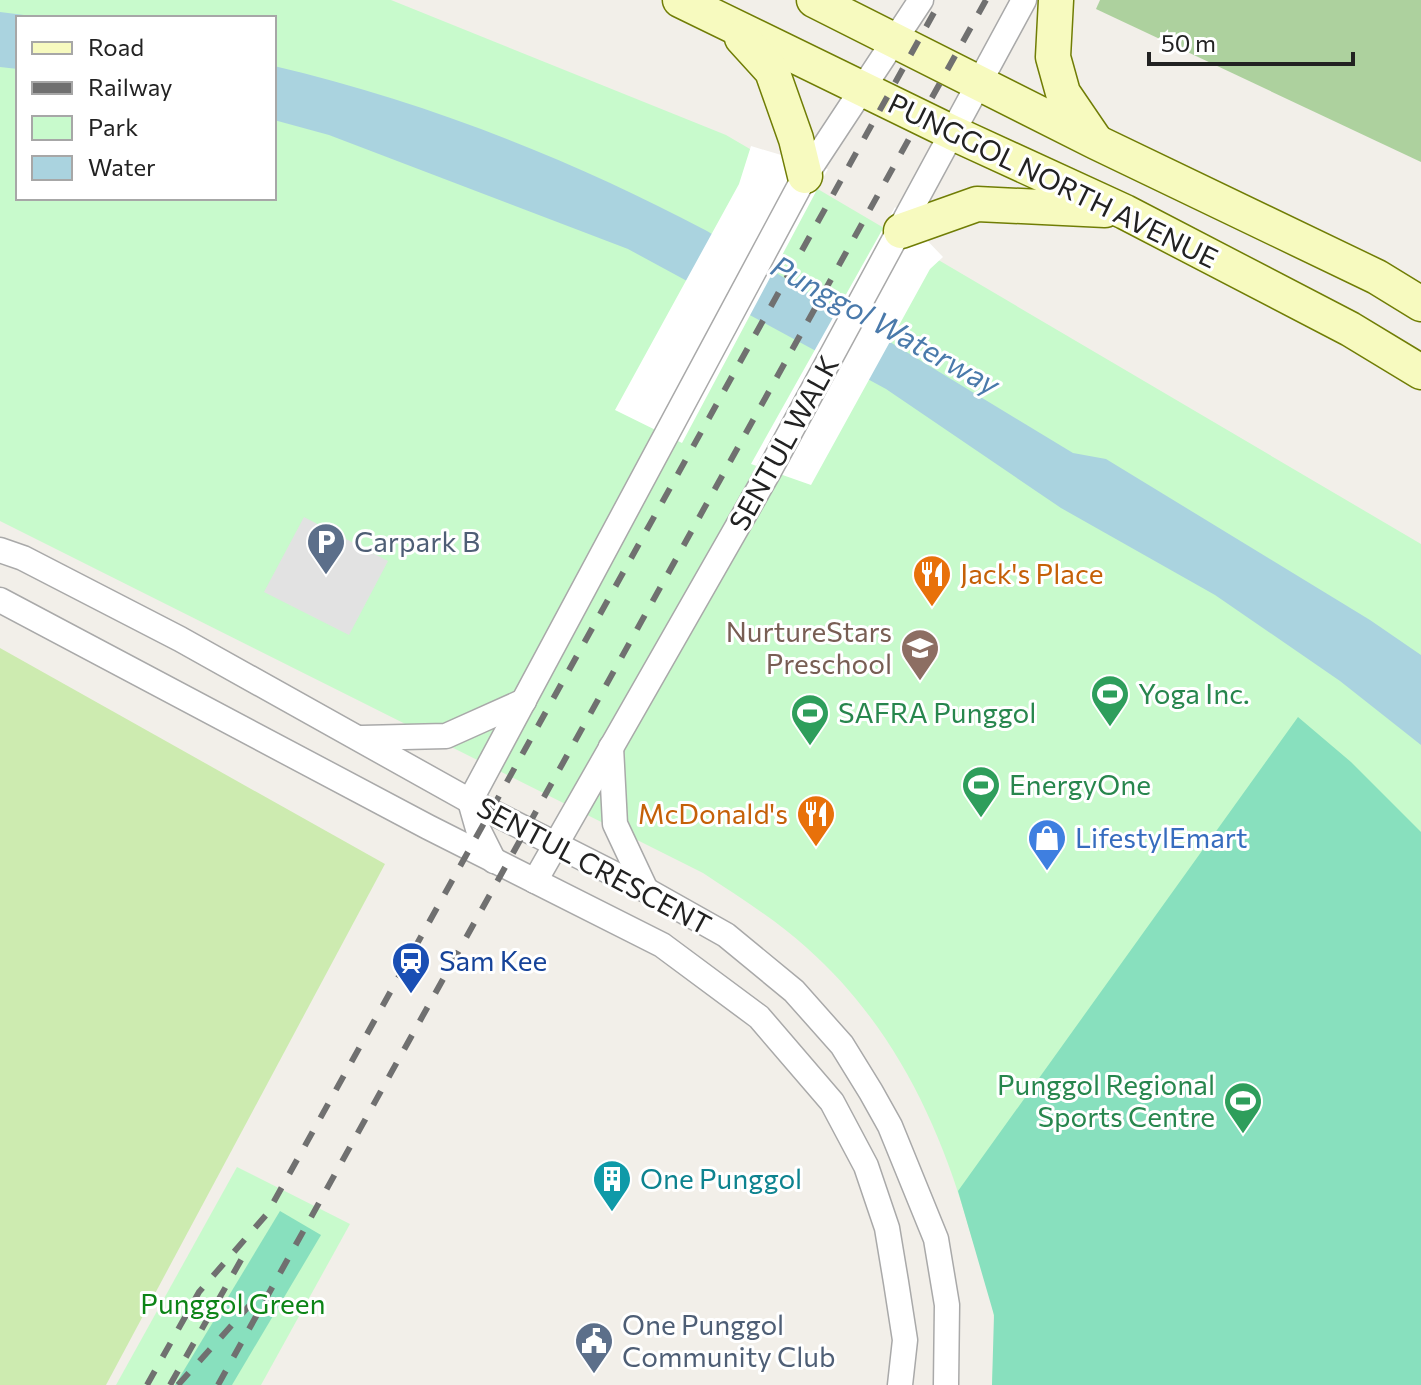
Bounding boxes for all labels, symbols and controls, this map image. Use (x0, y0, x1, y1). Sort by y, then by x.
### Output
legend (16, 16, 276, 200)
scale bar (1149, 16, 1353, 66)
text: 50 m (1161, 28, 1216, 57)
text: Road (88, 32, 144, 61)
text: Railway (88, 72, 173, 101)
street label: PUNGGOL NORTH AVENUE (883, 85, 1224, 275)
text: Park (88, 112, 138, 141)
text: Water (88, 152, 156, 181)
water label: Punggol Waterway (766, 246, 1008, 403)
street label: SENTUL WALK (721, 349, 845, 536)
parking icon: Carpark B (305, 521, 347, 576)
place label: Carpark B (354, 524, 480, 558)
restaurant icon: Jack's Place (911, 553, 953, 608)
place label: Jack's Place (960, 556, 1104, 590)
place label: NurtureStars Preschool (726, 614, 892, 680)
school or university icon: NurtureStars Preschool (899, 627, 941, 682)
sports icon: Yoga Inc. (1089, 673, 1131, 728)
place label: Yoga Inc. (1138, 676, 1250, 710)
sports icon: SAFRA Punggol (789, 692, 831, 747)
place label: SAFRA Punggol (838, 695, 1036, 729)
sports icon: EnergyOne (960, 764, 1002, 819)
place label: EnergyOne (1009, 767, 1151, 801)
street label: SENTUL CRESCENT (472, 789, 717, 941)
restaurant icon: McDonald's (795, 793, 837, 848)
place label: McDonald's (638, 796, 788, 830)
shop icon: LifestylEmart (1026, 817, 1068, 872)
place label: LifestylEmart (1075, 820, 1247, 854)
station icon: Sam Kee (390, 940, 432, 995)
place label: Sam Kee (439, 943, 547, 977)
place label: Punggol Regional Sports Centre (997, 1067, 1215, 1133)
sports icon: Punggol Regional Sports Centre (1222, 1080, 1264, 1135)
building icon: One Punggol (591, 1158, 633, 1213)
place label: One Punggol (640, 1161, 802, 1195)
park label: Punggol Green (140, 1286, 326, 1320)
place label: One Punggol Community Club (622, 1307, 835, 1373)
public building icon: One Punggol Community Club (573, 1320, 615, 1375)

